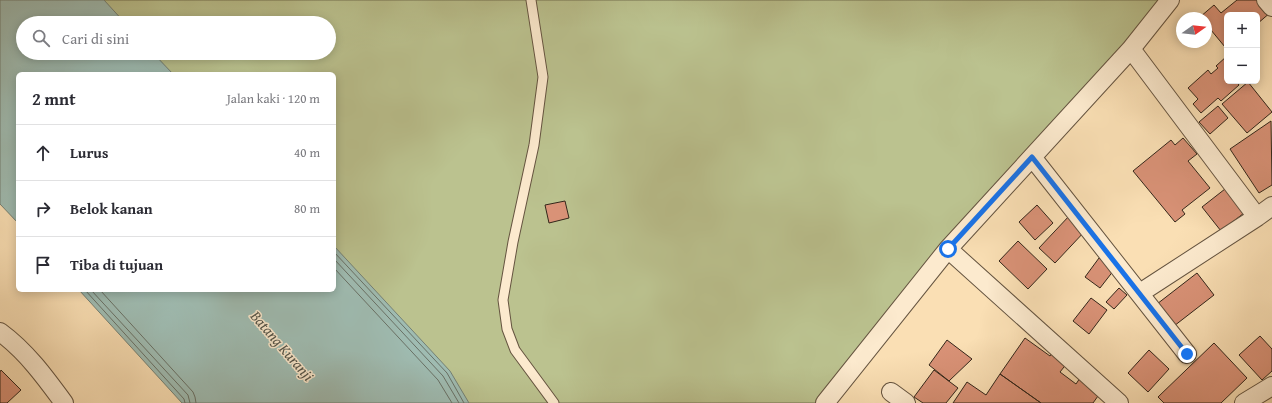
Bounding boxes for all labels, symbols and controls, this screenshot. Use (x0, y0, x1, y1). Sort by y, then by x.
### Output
north arrow (1176, 12, 1212, 48)
map controls (1224, 12, 1260, 84)
button: + (1224, 12, 1260, 48)
search box (16, 16, 336, 60)
icon: search (30, 27, 52, 49)
text: Cari di sini (62, 28, 129, 49)
button: − (1224, 48, 1260, 84)
text: 2 mnt (32, 86, 76, 111)
text: Jalan kaki · 120 m (227, 89, 320, 108)
icon: ahead (32, 142, 54, 164)
text: Lurus (70, 142, 108, 163)
text: 40 m (294, 143, 320, 162)
icon: right (32, 198, 54, 220)
text: Belok kanan (70, 198, 153, 219)
text: 80 m (294, 199, 320, 218)
route start (939, 240, 957, 258)
icon: arrive (32, 254, 54, 276)
text: Tiba di tujuan (70, 254, 163, 275)
water label: Batang Kuranji (245, 305, 319, 385)
route end (1178, 345, 1196, 363)

